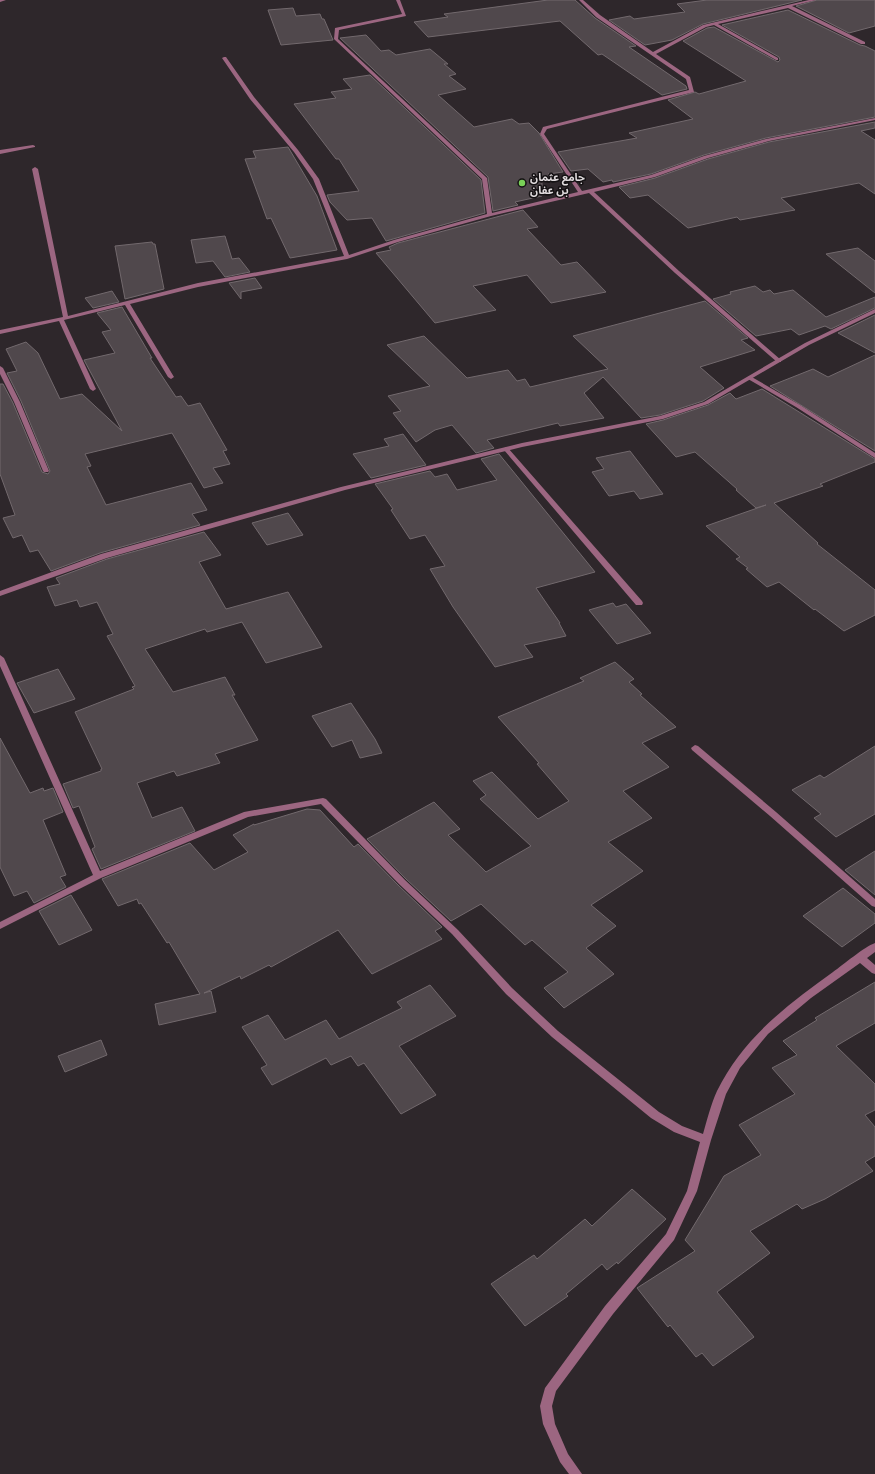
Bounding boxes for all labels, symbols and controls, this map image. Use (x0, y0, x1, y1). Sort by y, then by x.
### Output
place label: جامع عثمان بن عفان (530, 171, 585, 197)
marker: جامع عثمان بن عفان (517, 178, 527, 188)

